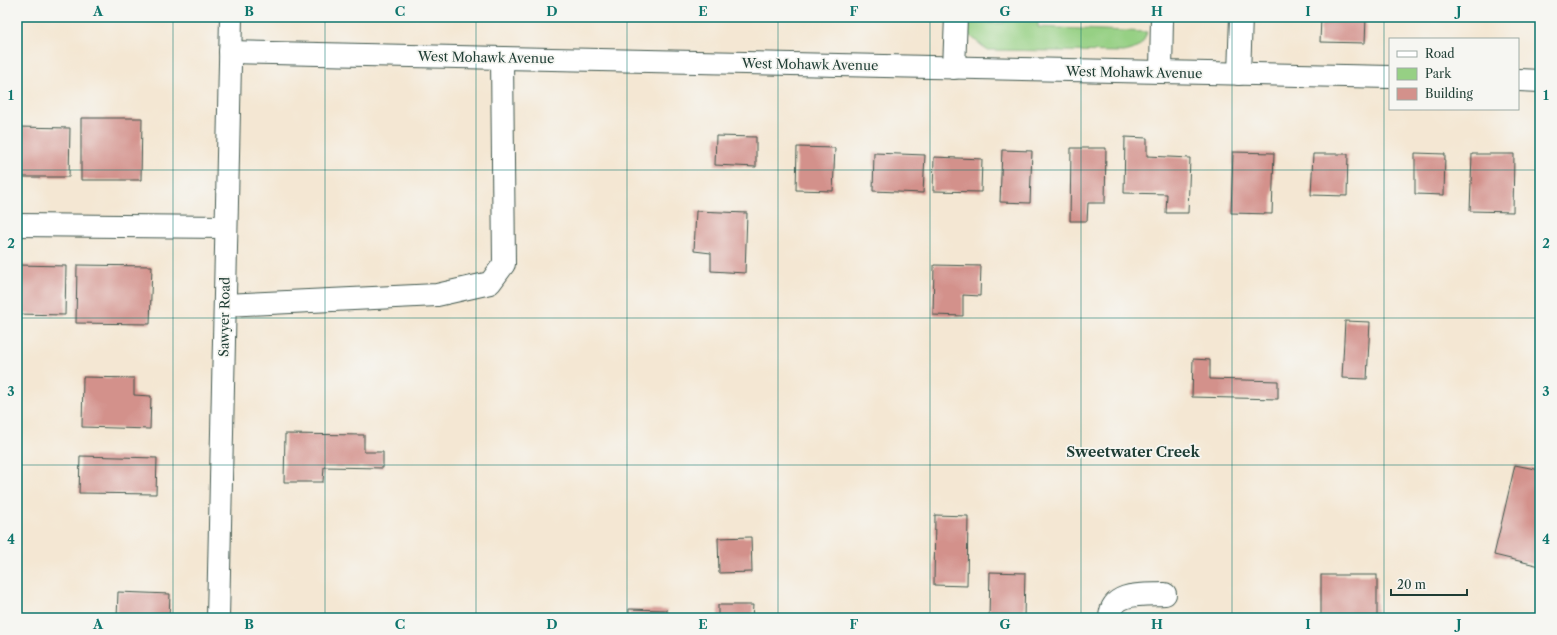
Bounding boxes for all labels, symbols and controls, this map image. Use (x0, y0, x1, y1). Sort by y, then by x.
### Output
text: A (92, 3, 104, 19)
text: B (244, 3, 254, 19)
text: C (395, 3, 405, 19)
text: D (546, 3, 558, 19)
text: E (698, 3, 708, 19)
text: F (850, 3, 859, 19)
text: G (999, 3, 1011, 19)
text: H (1151, 3, 1163, 19)
text: I (1305, 3, 1311, 19)
text: J (1454, 3, 1462, 19)
legend (1389, 38, 1519, 110)
text: Road (1425, 46, 1455, 61)
street label: West Mohawk Avenue (417, 48, 554, 66)
street label: West Mohawk Avenue (741, 55, 878, 73)
street label: West Mohawk Avenue (1065, 63, 1202, 81)
text: Park (1425, 66, 1452, 81)
text: Building (1425, 86, 1473, 101)
text: 1 (8, 87, 14, 103)
text: 1 (1543, 87, 1549, 103)
text: 2 (7, 235, 15, 251)
text: 2 (1542, 235, 1550, 251)
street label: Sawyer Road (215, 277, 233, 357)
text: 3 (7, 383, 15, 399)
text: 3 (1542, 383, 1550, 399)
district label: Sweetwater Creek (1066, 443, 1200, 461)
text: 4 (7, 531, 15, 547)
text: 4 (1542, 531, 1550, 547)
scale bar (1391, 571, 1467, 597)
text: 20 m (1397, 577, 1426, 592)
text: A (92, 616, 104, 632)
text: B (244, 616, 254, 632)
text: C (395, 616, 405, 632)
text: D (546, 616, 558, 632)
text: E (698, 616, 708, 632)
text: F (850, 616, 859, 632)
text: G (999, 616, 1011, 632)
text: H (1151, 616, 1163, 632)
text: I (1305, 616, 1311, 632)
text: J (1454, 616, 1462, 632)

